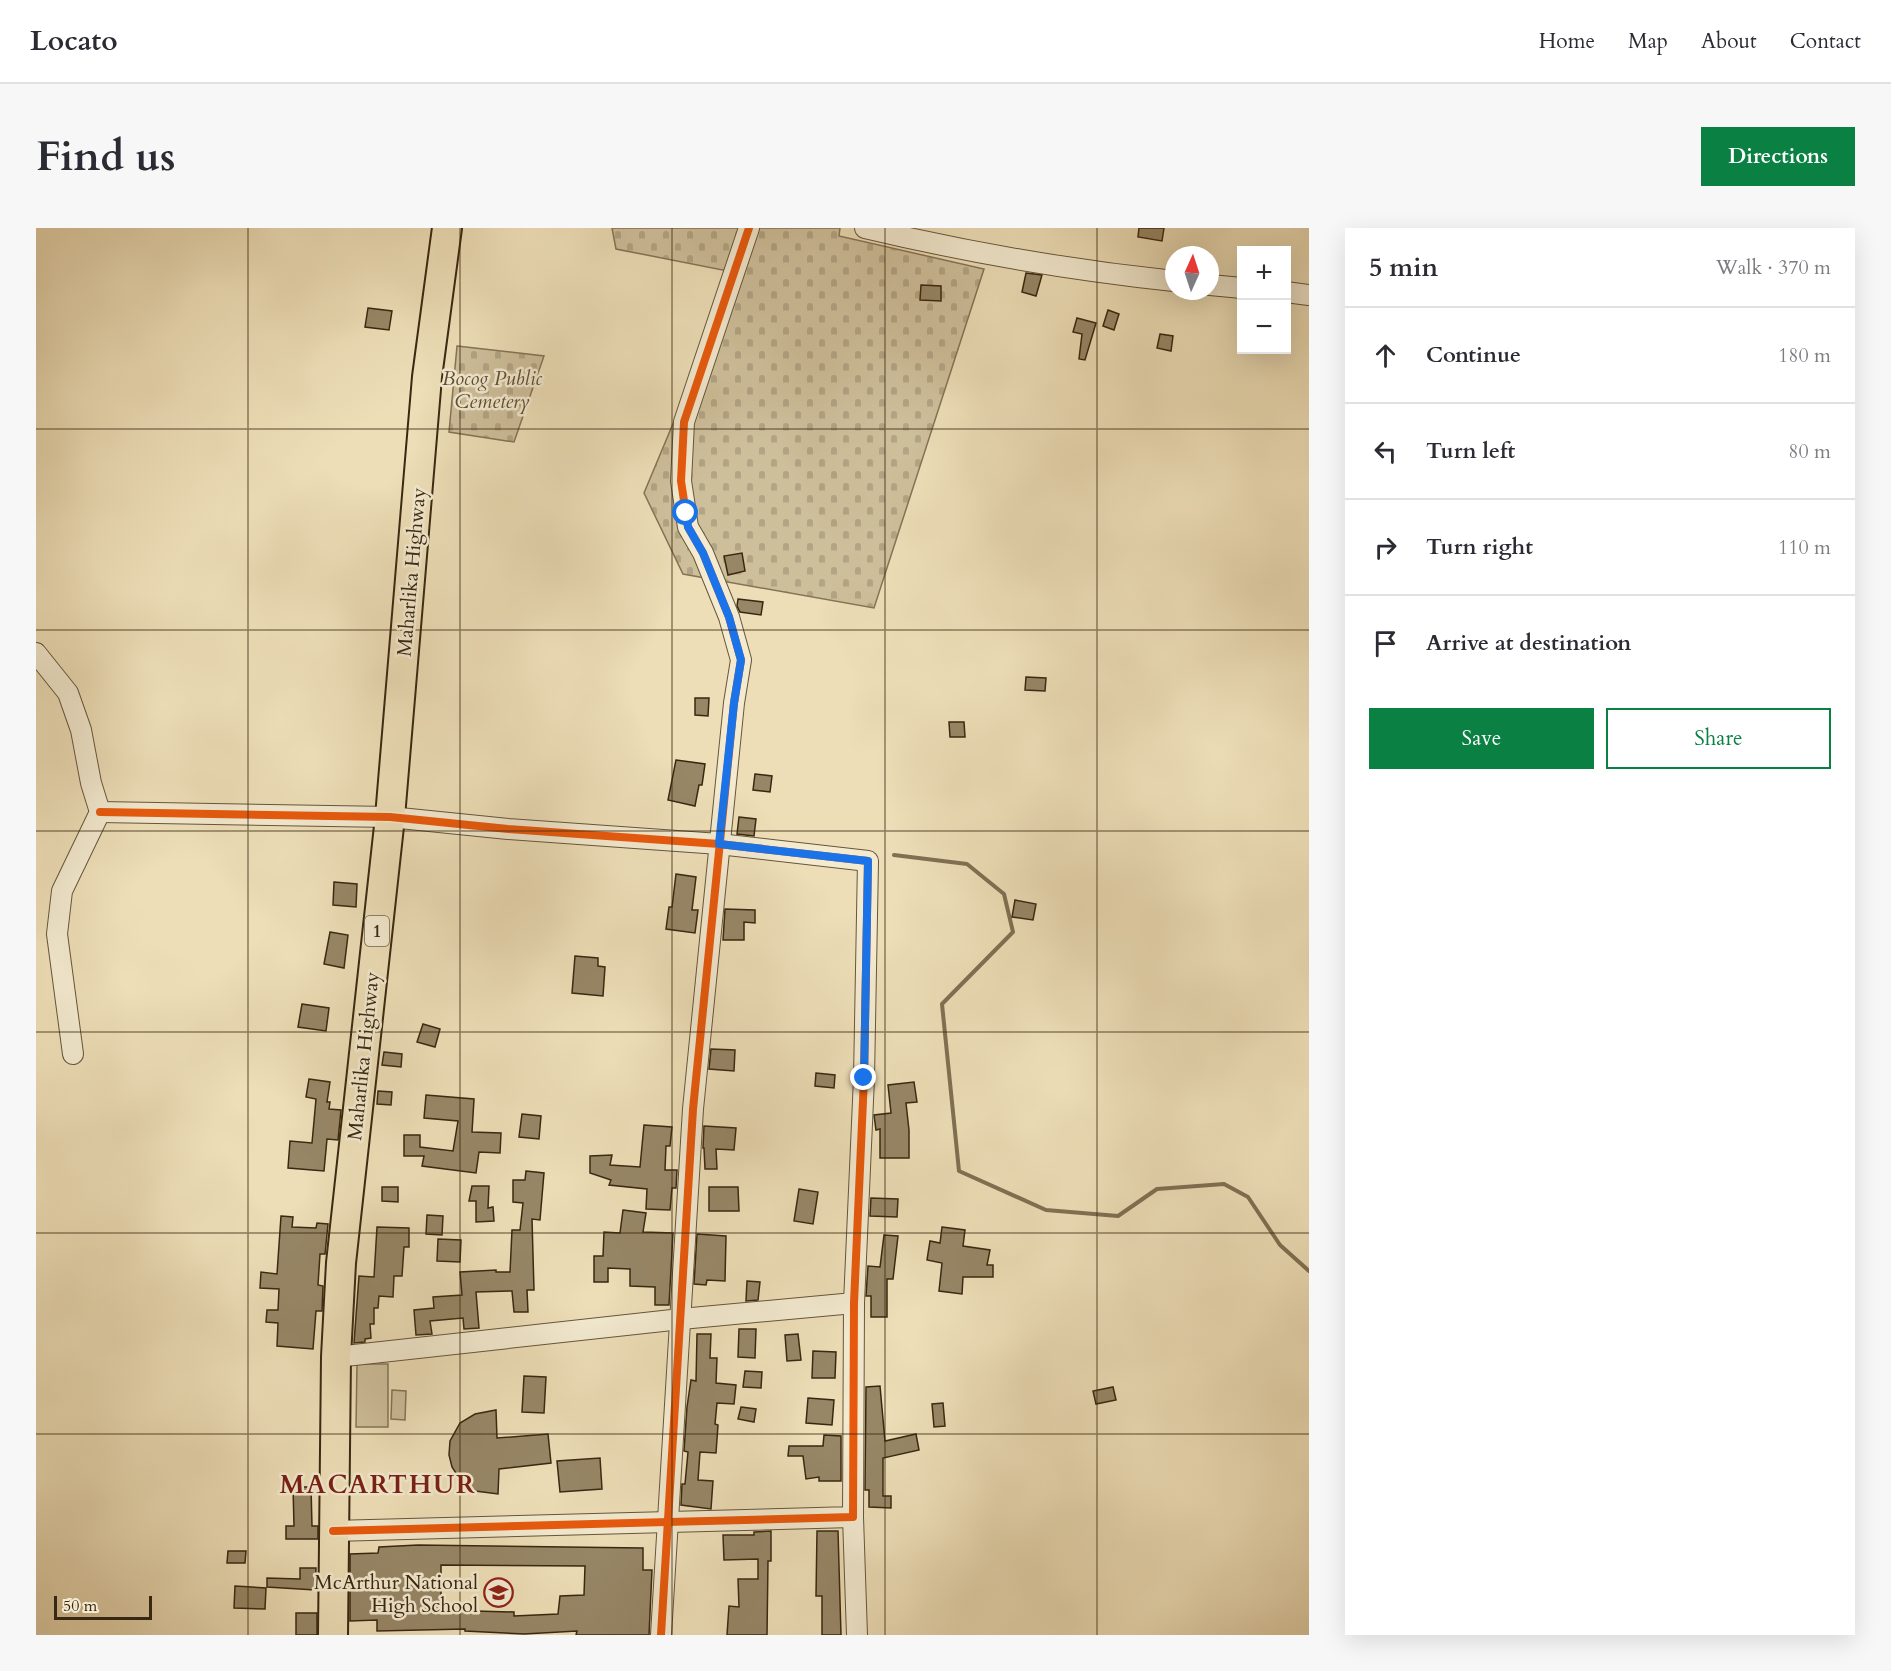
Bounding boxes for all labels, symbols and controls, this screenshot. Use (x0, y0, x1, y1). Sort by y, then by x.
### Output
text: Locato (30, 22, 118, 60)
text: Home (1539, 27, 1595, 56)
text: Map (1628, 27, 1668, 56)
text: About (1701, 27, 1757, 56)
text: Contact (1790, 27, 1861, 56)
button: Directions (1701, 127, 1855, 186)
text: Find us (36, 128, 176, 185)
north arrow (1165, 246, 1219, 300)
map controls (1237, 246, 1291, 354)
button: + (1237, 246, 1291, 300)
text: 5 min (1369, 250, 1438, 285)
text: Walk · 370 m (1716, 254, 1831, 281)
button: − (1237, 300, 1291, 354)
icon: ahead (1369, 339, 1402, 372)
text: Continue (1426, 340, 1521, 370)
text: 180 m (1778, 342, 1831, 369)
park label: Bocog Public Cemetery (442, 365, 542, 415)
icon: left (1369, 435, 1402, 468)
text: Turn left (1426, 436, 1515, 466)
text: 80 m (1788, 438, 1831, 465)
street label: Maharlika Highway (391, 486, 432, 658)
route start (672, 499, 698, 525)
icon: right (1369, 531, 1402, 564)
text: Turn right (1426, 532, 1533, 562)
text: 110 m (1778, 534, 1831, 561)
icon: arrive (1369, 627, 1402, 660)
text: Arrive at destination (1426, 628, 1631, 658)
button: Save (1369, 708, 1594, 769)
button: Share (1606, 708, 1831, 769)
road number: 1 (365, 916, 389, 946)
street label: Maharlika Highway (341, 970, 386, 1142)
route end (850, 1064, 876, 1090)
district label: MACARTHUR (280, 1467, 476, 1502)
place label: McArthur National High School (314, 1569, 478, 1619)
school or university icon: McArthur National High School (483, 1577, 515, 1609)
scale bar (54, 1593, 152, 1620)
text: 50 m (63, 1595, 97, 1617)

